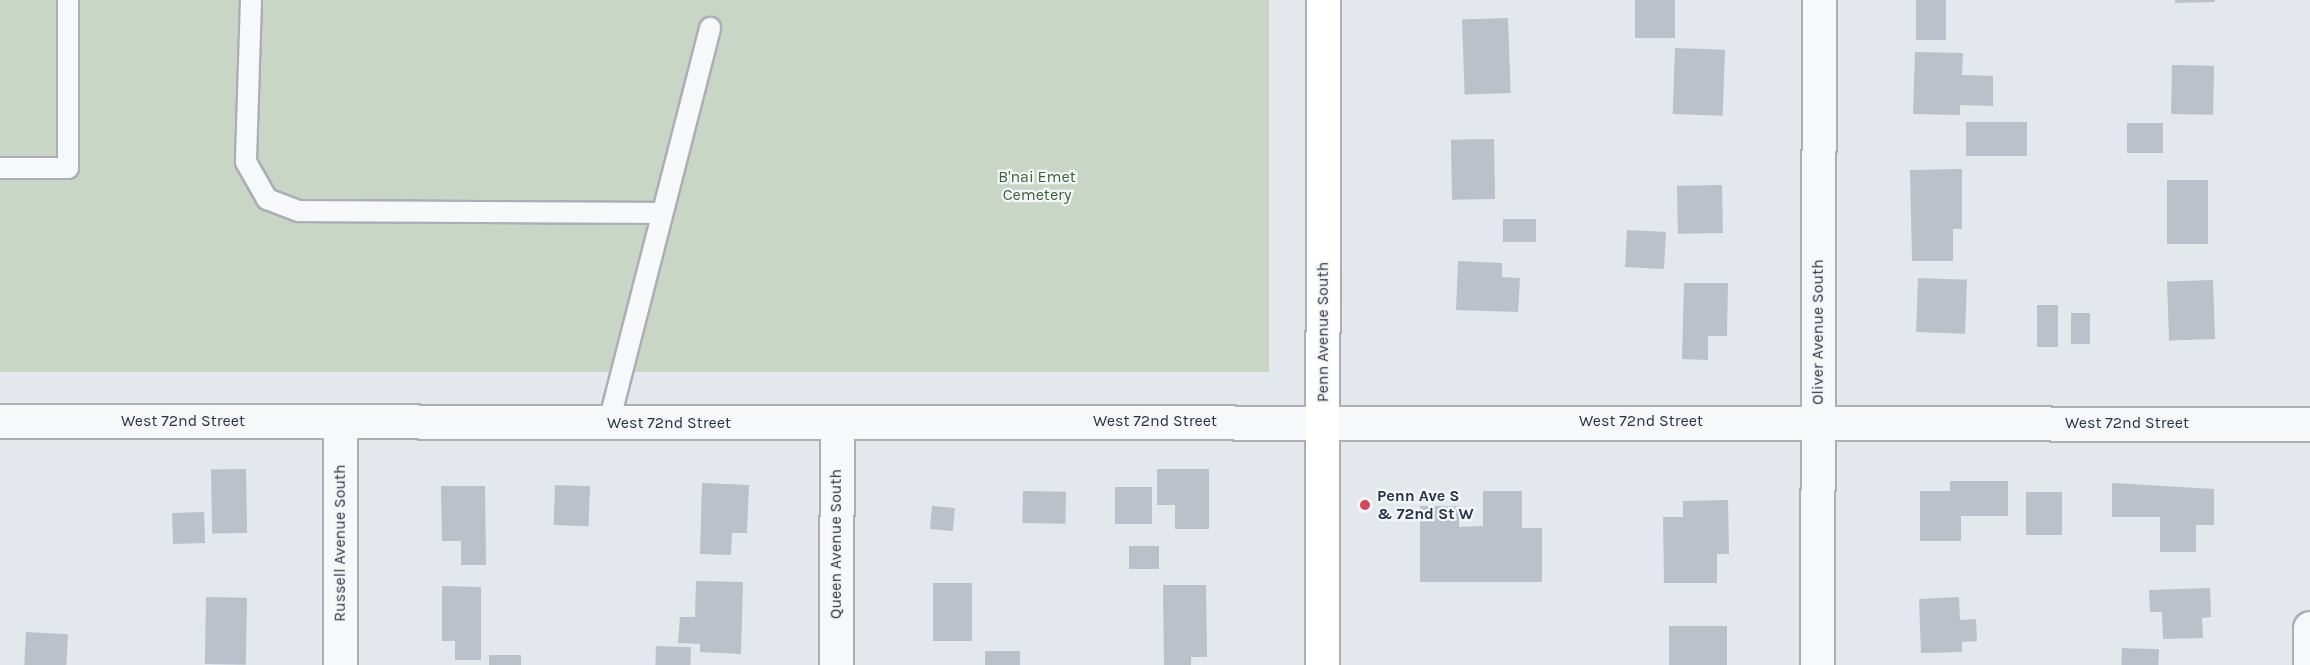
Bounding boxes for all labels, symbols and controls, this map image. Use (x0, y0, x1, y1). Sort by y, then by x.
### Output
park label: B'nai Emet Cemetery (998, 167, 1076, 205)
street label: Oliver Avenue South (1808, 259, 1828, 405)
street label: Penn Avenue South (1313, 262, 1333, 402)
street label: West 72nd Street (121, 411, 245, 431)
street label: West 72nd Street (1093, 411, 1217, 431)
street label: West 72nd Street (1579, 411, 1703, 431)
street label: West 72nd Street (607, 413, 731, 433)
street label: West 72nd Street (2065, 413, 2189, 433)
street label: Russell Avenue South (330, 464, 350, 622)
street label: Queen Avenue South (826, 469, 846, 619)
place label: Penn Ave S & 72nd St W (1377, 486, 1474, 524)
marker: Penn Ave S & 72nd St W (1358, 498, 1372, 512)

